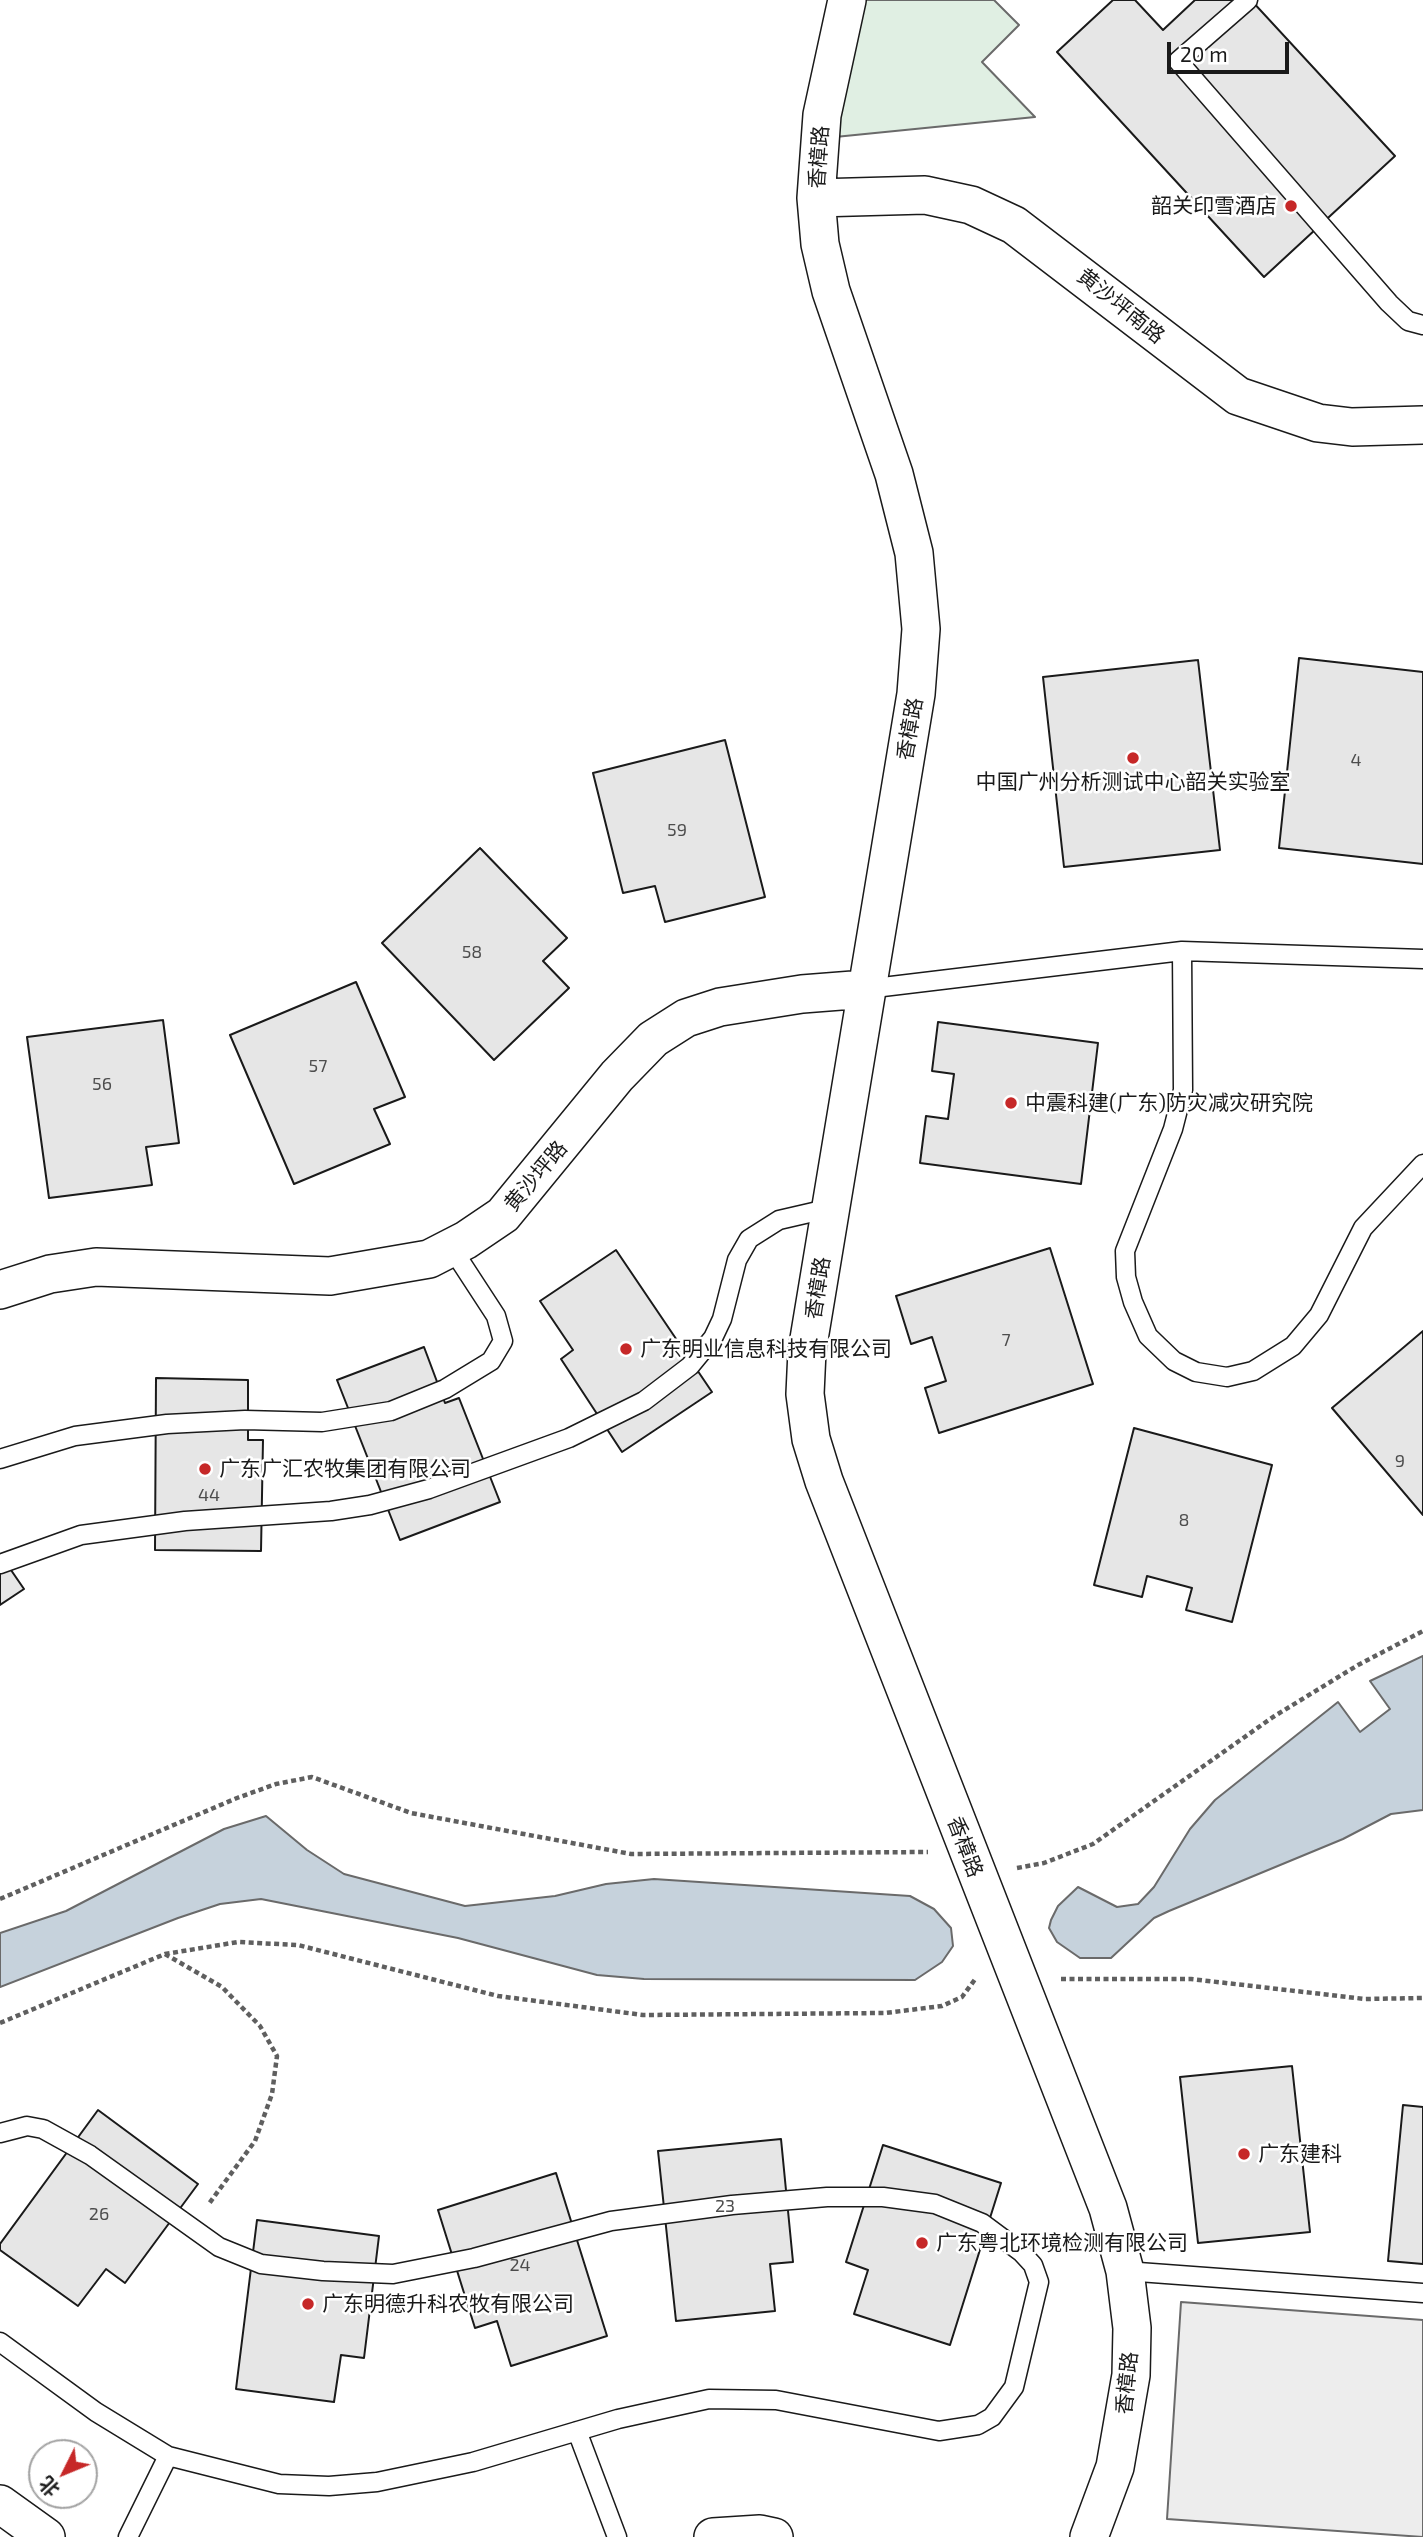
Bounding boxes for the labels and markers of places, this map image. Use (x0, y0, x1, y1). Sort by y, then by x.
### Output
place label: 韶关印雪酒店 (1151, 193, 1277, 219)
marker: 韶关印雪酒店 (1283, 198, 1299, 214)
marker: 中国广州分析测试中心韶关实验室 (1125, 750, 1141, 766)
place label: 中国广州分析测试中心韶关实验室 (976, 769, 1290, 795)
place label: 中震科建(广东)防灾减灾研究院 (1025, 1090, 1313, 1116)
marker: 中震科建(广东)防灾减灾研究院 (1003, 1095, 1019, 1111)
place label: 广东明业信息科技有限公司 (640, 1336, 892, 1362)
marker: 广东明业信息科技有限公司 (618, 1341, 634, 1357)
place label: 广东广汇农牧集团有限公司 (219, 1456, 471, 1482)
marker: 广东广汇农牧集团有限公司 (197, 1461, 213, 1477)
place label: 广东建科 (1258, 2141, 1342, 2167)
marker: 广东建科 (1236, 2146, 1252, 2162)
place label: 广东粤北环境检测有限公司 (936, 2230, 1188, 2256)
marker: 广东粤北环境检测有限公司 (914, 2235, 930, 2251)
place label: 广东明德升科农牧有限公司 (322, 2291, 574, 2317)
marker: 广东明德升科农牧有限公司 (300, 2296, 316, 2312)

